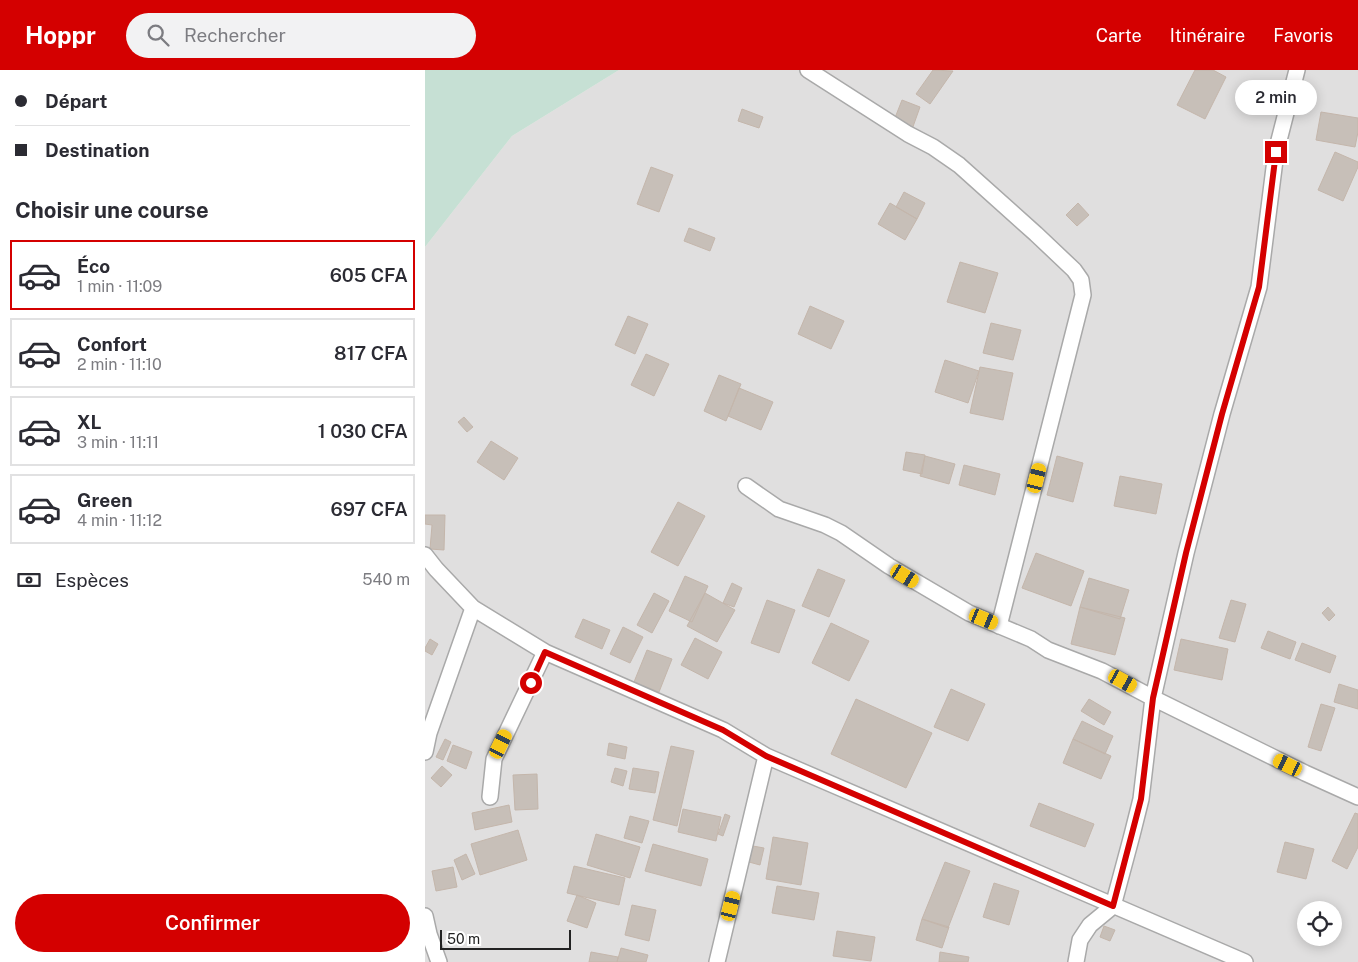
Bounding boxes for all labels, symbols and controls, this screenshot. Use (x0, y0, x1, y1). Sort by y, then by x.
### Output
search box (126, 13, 476, 58)
text: Hoppr (25, 21, 96, 49)
icon: search (144, 21, 172, 49)
text: Rechercher (184, 24, 286, 46)
text: Carte (1096, 25, 1142, 46)
text: Itinéraire (1170, 25, 1245, 46)
text: Favoris (1273, 25, 1333, 46)
callout: 2 min (1235, 79, 1317, 114)
text: 2 min (1255, 88, 1297, 107)
text: Départ (45, 90, 108, 112)
text: Destination (45, 139, 149, 161)
route end (1265, 141, 1287, 163)
text: Choisir une course (15, 197, 209, 223)
icon: car (17, 253, 62, 298)
text: Éco (77, 255, 110, 277)
text: 605 CFA (330, 264, 408, 286)
text: 1 min · 11:09 (77, 277, 162, 296)
icon: car (17, 331, 62, 376)
text: Confort (77, 333, 147, 355)
text: 817 CFA (334, 342, 408, 364)
text: 2 min · 11:10 (77, 355, 162, 374)
icon: car (17, 409, 62, 454)
text: XL (77, 411, 102, 433)
text: 1 030 CFA (318, 420, 408, 442)
text: 3 min · 11:11 (77, 433, 159, 452)
car (1026, 462, 1047, 494)
icon: car (17, 487, 62, 532)
text: Green (77, 489, 132, 511)
text: 697 CFA (331, 498, 408, 520)
text: 4 min · 11:12 (77, 511, 162, 530)
car (888, 562, 921, 590)
icon: cash (15, 566, 43, 594)
text: Espèces (55, 569, 129, 591)
text: 540 m (362, 570, 410, 589)
car (967, 606, 1000, 632)
car (1106, 667, 1139, 695)
route start (520, 672, 542, 694)
car (487, 727, 514, 761)
car (1271, 752, 1304, 778)
car (720, 890, 741, 922)
button: Confirmer (15, 894, 410, 952)
map controls (1297, 901, 1342, 946)
button: locate (1297, 901, 1342, 946)
scale bar (440, 927, 571, 950)
text: 50 m (447, 931, 480, 947)

